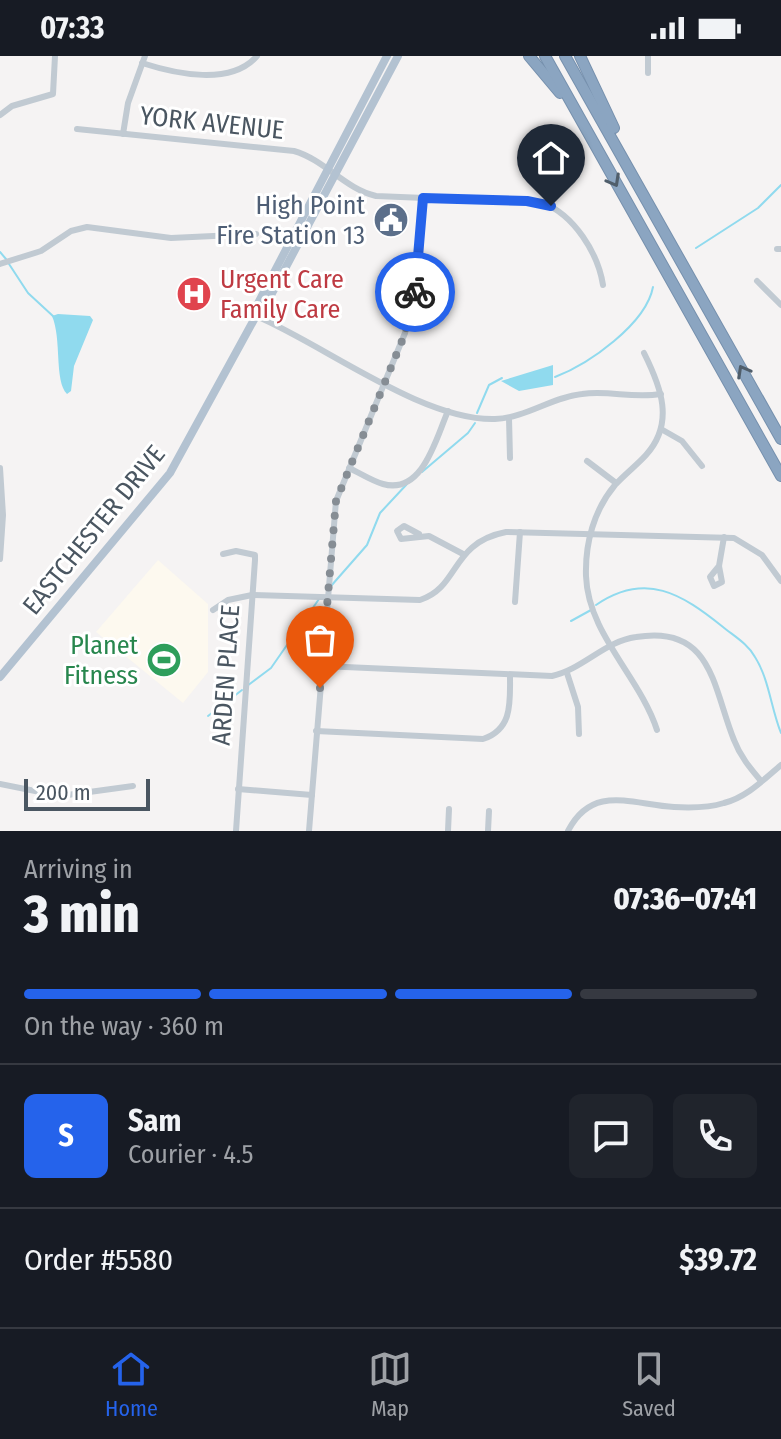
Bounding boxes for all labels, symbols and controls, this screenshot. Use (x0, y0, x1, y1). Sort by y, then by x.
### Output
text: 07:33 (40, 10, 104, 46)
street label: YORK AVENUE (139, 100, 285, 146)
pin (517, 124, 585, 206)
icon: home (529, 136, 573, 180)
one-way arrow (604, 173, 619, 188)
place label: High Point Fire Station 13 (216, 190, 365, 251)
public building icon: High Point Fire Station 13 (372, 201, 410, 239)
courier (375, 252, 455, 332)
place label: Urgent Care Family Care (220, 264, 344, 325)
icon: bike (393, 270, 437, 314)
hospital icon: Urgent Care Family Care (175, 275, 213, 313)
one-way arrow (737, 365, 752, 379)
street label: EASTCHESTER DRIVE (16, 439, 172, 621)
street label: ARDEN PLACE (206, 604, 246, 746)
pin (286, 606, 354, 688)
icon: bag (298, 618, 342, 662)
place label: Planet Fitness (64, 630, 138, 691)
sports icon: Planet Fitness (145, 641, 183, 679)
scale bar (24, 775, 150, 811)
text: 200 m (36, 779, 91, 806)
text: Arriving in (24, 854, 133, 885)
text: 07:36–07:41 (613, 881, 757, 917)
text: 3 min (24, 883, 140, 946)
text: On the way · 360 m (24, 1011, 224, 1042)
button: chat (569, 1094, 653, 1178)
button: phone (673, 1094, 757, 1178)
text: Sam (128, 1103, 181, 1139)
text: S (58, 1118, 74, 1154)
text: Courier · 4.5 (128, 1139, 254, 1170)
text: Order #5580 (24, 1242, 173, 1278)
text: $39.72 (679, 1242, 757, 1278)
tab: Home (105, 1347, 158, 1422)
tab: Map (368, 1347, 412, 1422)
tab: Saved (622, 1347, 676, 1422)

